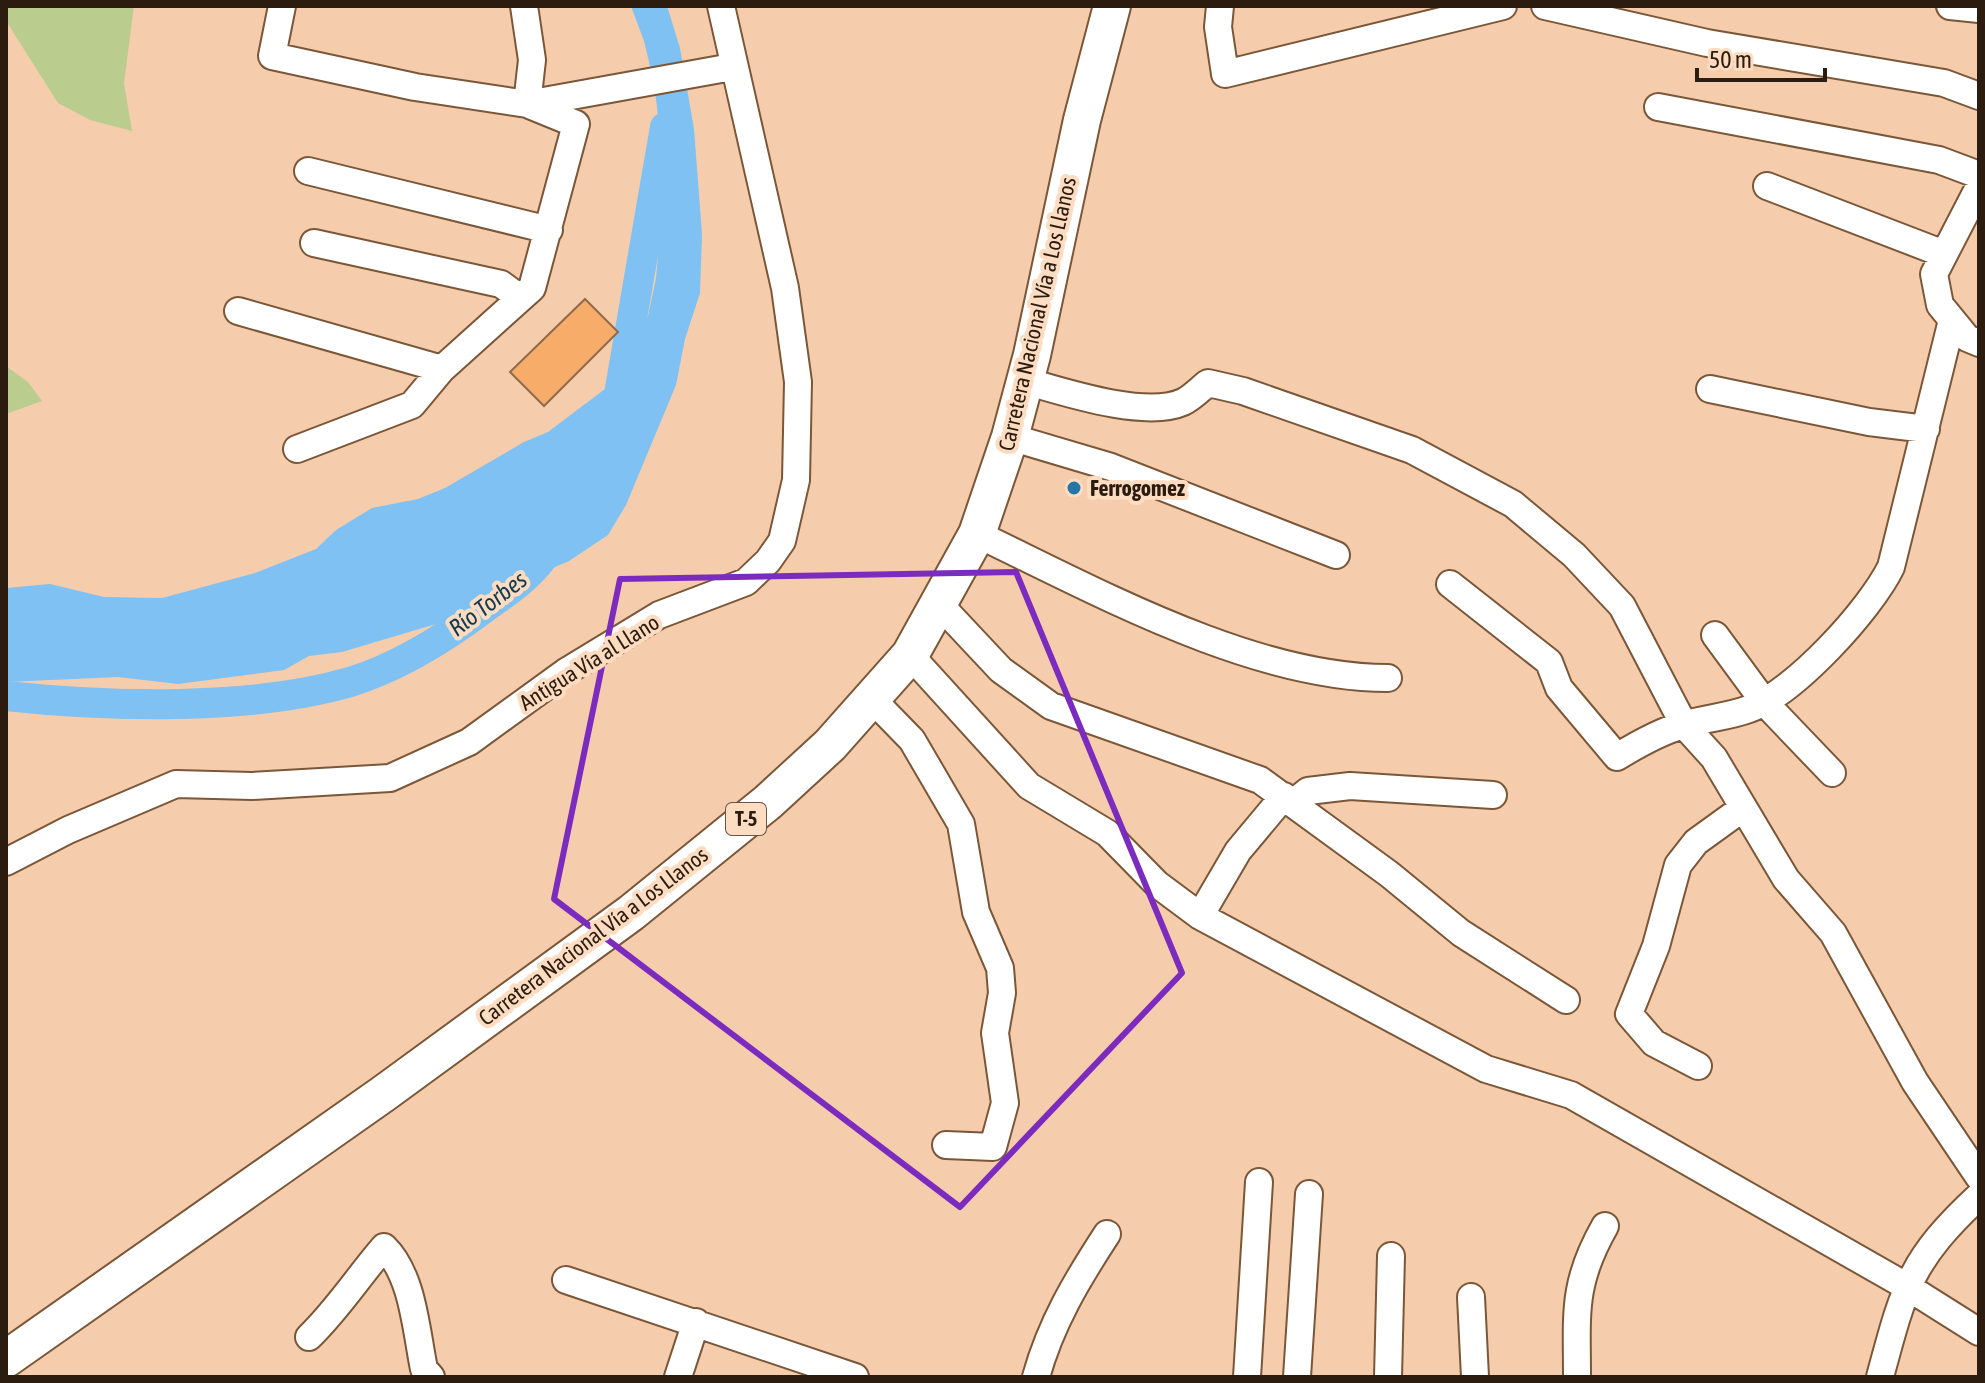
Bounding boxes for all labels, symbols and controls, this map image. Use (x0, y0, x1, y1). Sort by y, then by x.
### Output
scale bar (1697, 32, 1825, 82)
text: 50 m (1709, 46, 1752, 73)
street label: Carretera Nacional Vía a Los Llanos (993, 174, 1081, 453)
place label: Ferrogomez (1090, 475, 1185, 501)
marker: Ferrogomez (1065, 479, 1083, 497)
water label: Río Torbes (444, 566, 532, 642)
street label: Antigua Vía al Llano (514, 609, 664, 715)
road number: T-5 (726, 803, 766, 835)
street label: Carretera Nacional Vía a Los Llanos (473, 841, 713, 1031)

